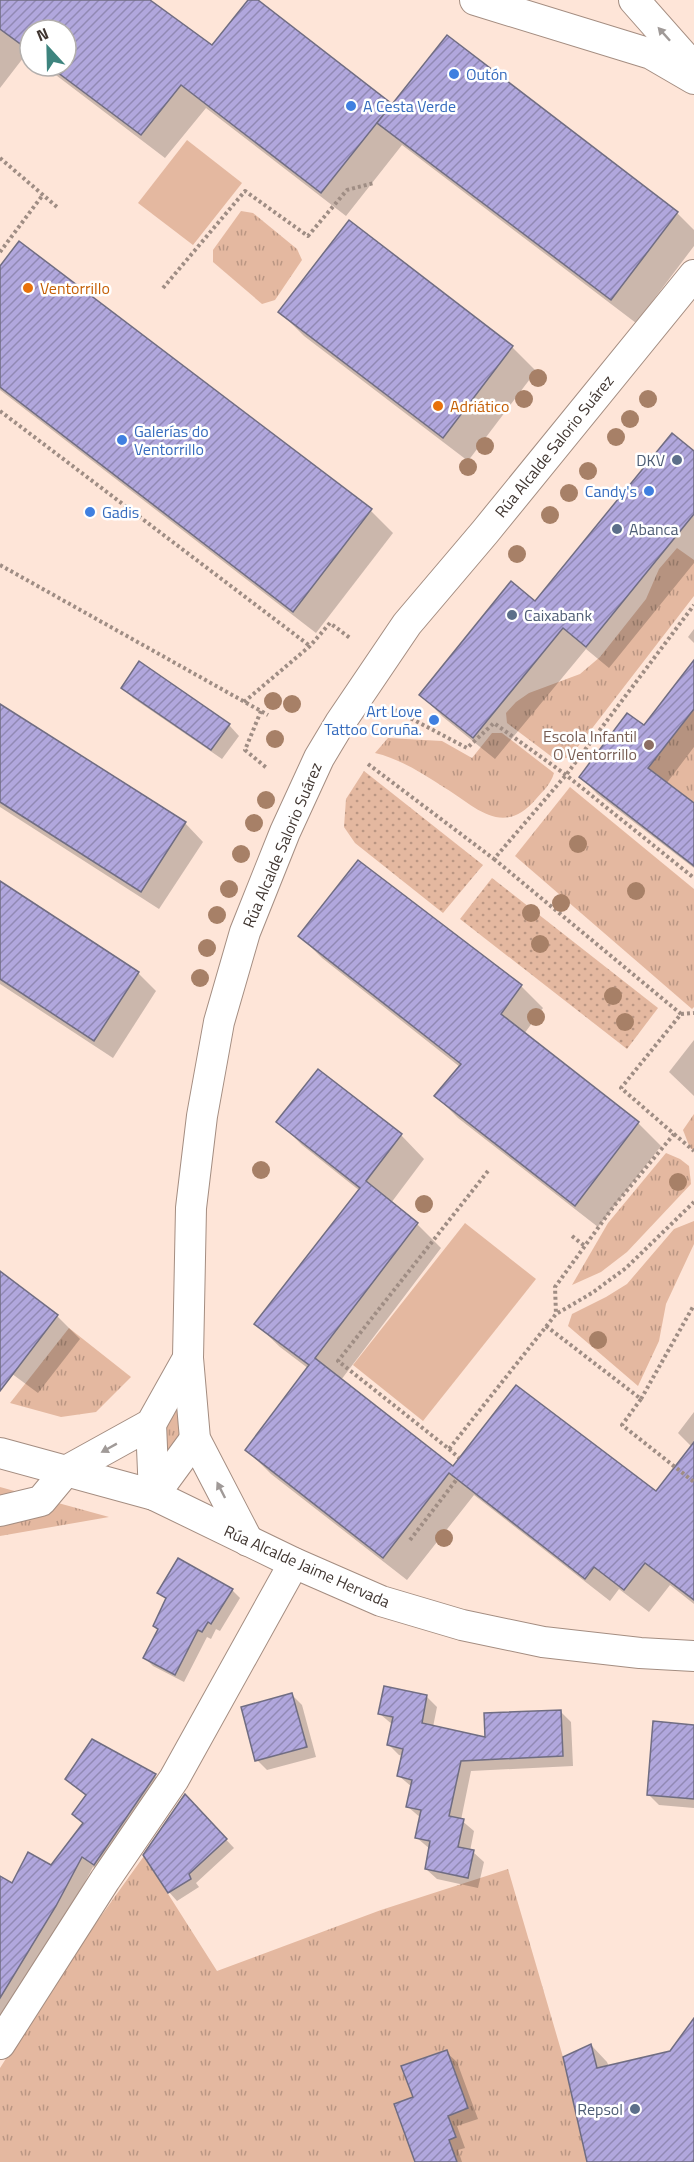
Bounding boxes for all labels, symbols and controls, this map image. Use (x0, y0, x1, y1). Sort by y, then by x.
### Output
north arrow (18, 18, 78, 78)
text: N (33, 21, 52, 47)
one-way arrow (658, 27, 671, 42)
place label: Outón (466, 62, 508, 86)
marker: Outón (447, 67, 461, 81)
place label: A Cesta Verde (363, 94, 456, 118)
marker: A Cesta Verde (344, 99, 358, 113)
place label: Ventorrillo (40, 276, 110, 300)
marker: Ventorrillo (21, 281, 35, 295)
street label: Rúa Alcalde Salorio Suárez (489, 369, 619, 523)
place label: Adriático (450, 394, 509, 418)
marker: Adriático (431, 399, 445, 413)
place label: Galerías do Ventorrillo (134, 419, 209, 461)
marker: Galerías do Ventorrillo (115, 433, 129, 447)
place label: DKV (636, 448, 665, 472)
marker: DKV (670, 453, 684, 467)
place label: Candy's (585, 479, 637, 503)
marker: Candy's (642, 484, 656, 498)
place label: Gadis (102, 500, 139, 524)
marker: Gadis (83, 505, 97, 519)
place label: Abanca (629, 517, 679, 541)
marker: Abanca (610, 522, 624, 536)
place label: Caixabank (524, 603, 592, 627)
marker: Caixabank (505, 608, 519, 622)
place label: Art Love Tattoo Coruña. (324, 699, 422, 741)
marker: Art Love Tattoo Coruña. (427, 713, 441, 727)
place label: Escola Infantil O Ventorrillo (543, 724, 637, 766)
marker: Escola Infantil O Ventorrillo (642, 738, 656, 752)
street label: Rúa Alcalde Salorio Suárez (236, 759, 328, 931)
one-way arrow (101, 1442, 117, 1453)
one-way arrow (216, 1481, 226, 1498)
street label: Rúa Alcalde Jaime Hervada (220, 1519, 394, 1613)
place label: Repsol (577, 2097, 623, 2121)
marker: Repsol (628, 2102, 642, 2116)

